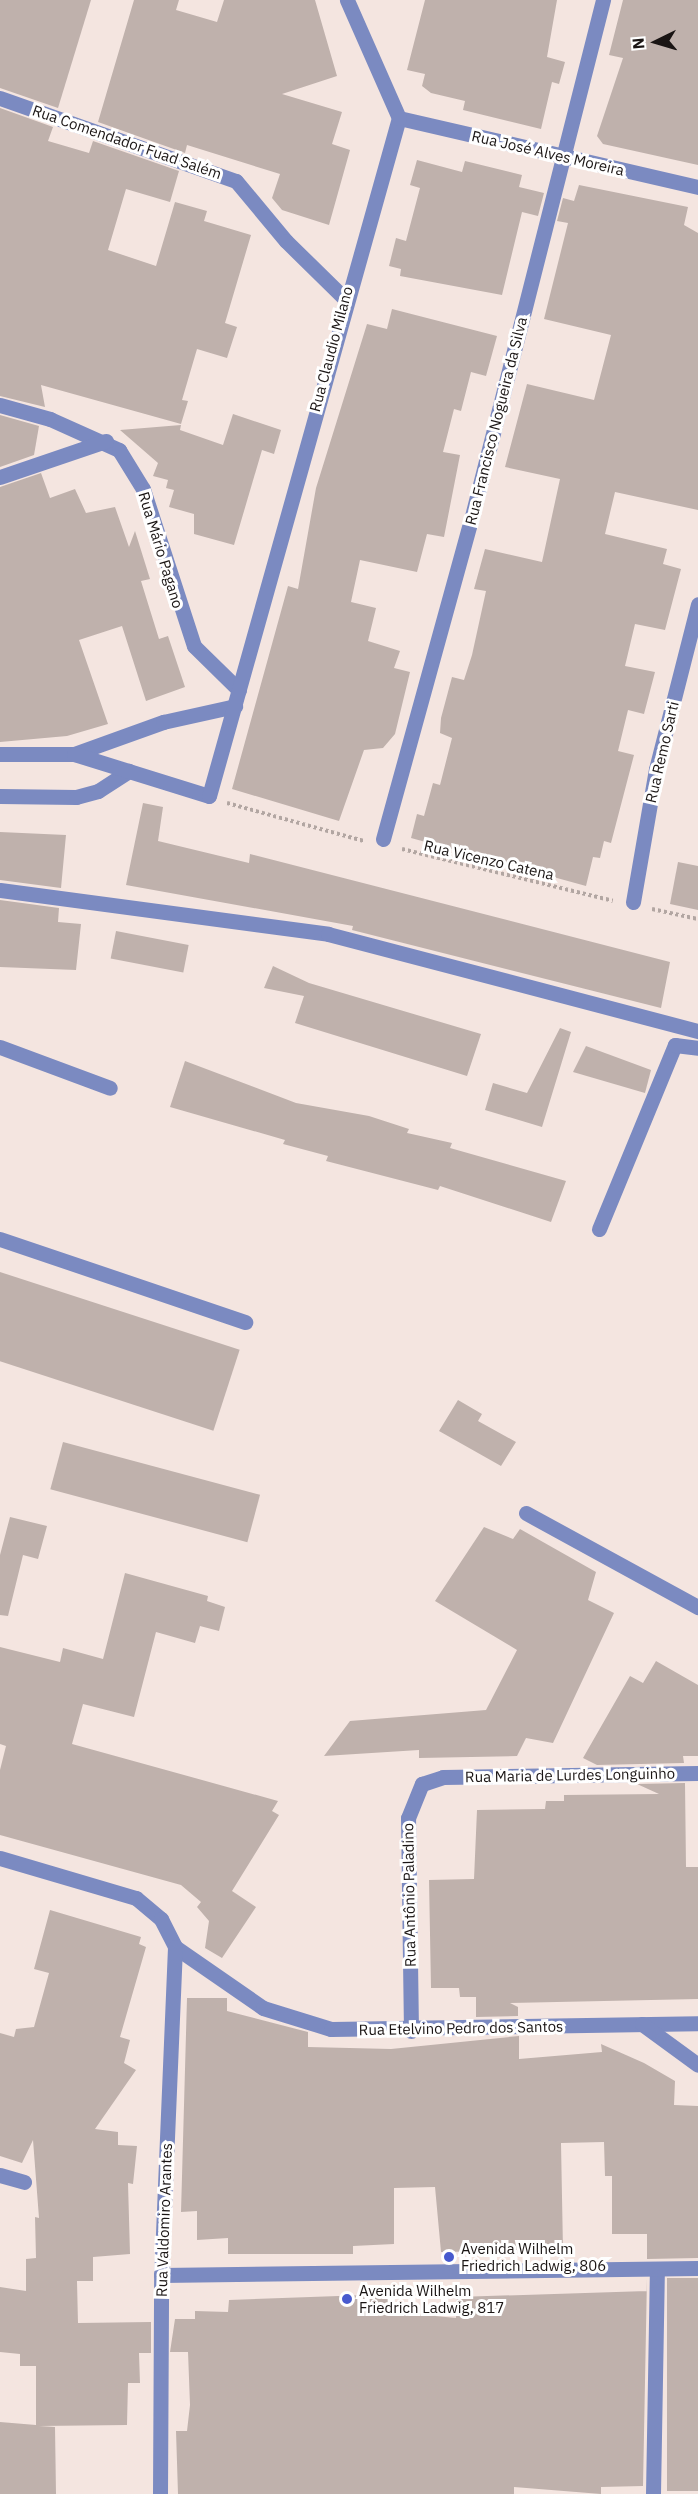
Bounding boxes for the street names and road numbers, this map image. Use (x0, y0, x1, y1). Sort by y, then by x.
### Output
street label: Rua Comendador Fuad Salém (30, 101, 224, 183)
street label: Rua José Alves Moreira (470, 127, 626, 179)
street label: Rua Claudio Milano (306, 284, 356, 414)
street label: Rua Francisco Nogueira da Silva (461, 315, 531, 527)
street label: Rua Mário Pagano (135, 490, 187, 610)
street label: Rua Remo Sarti (642, 699, 682, 805)
street label: Rua Vicenzo Catena (422, 836, 556, 884)
street label: Rua Maria de Lurdes Longuinho (465, 1764, 675, 1786)
street label: Rua Antônio Paladino (399, 1823, 419, 1967)
street label: Rua Etelvino Pedro dos Santos (359, 2017, 563, 2039)
street label: Rua Valdomiro Arantes (152, 2143, 176, 2297)

